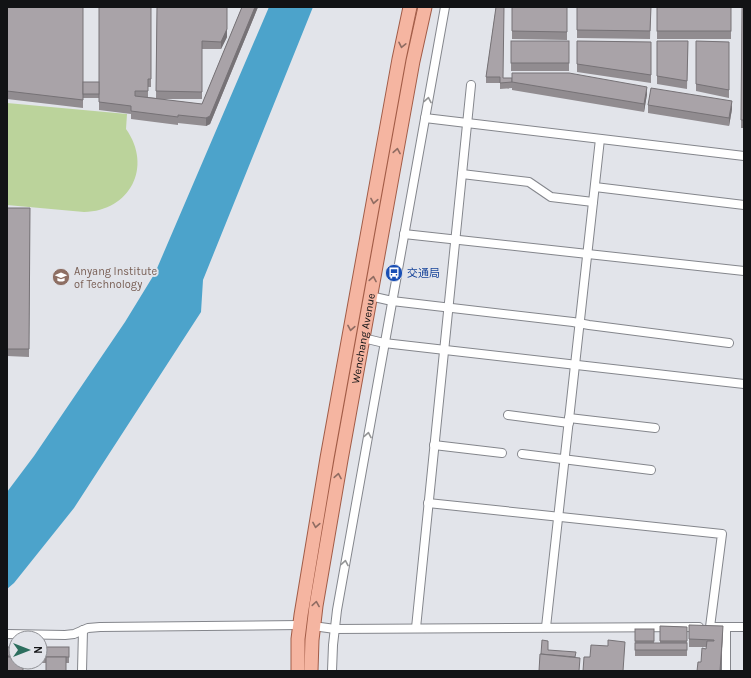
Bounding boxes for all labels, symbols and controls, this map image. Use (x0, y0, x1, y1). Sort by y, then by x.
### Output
one-way arrow (399, 42, 407, 48)
one-way arrow (424, 97, 432, 104)
one-way arrow (392, 148, 400, 154)
one-way arrow (370, 197, 378, 204)
bus stop icon: 交通局 (384, 263, 404, 283)
place label: Anyang Institute of Technology (74, 265, 157, 291)
school or university icon: Anyang Institute of Technology (51, 267, 71, 287)
place label: 交通局 (407, 267, 440, 280)
one-way arrow (369, 276, 377, 282)
street label: Wenchang Avenue (349, 292, 378, 385)
one-way arrow (347, 325, 355, 332)
one-way arrow (363, 432, 372, 438)
one-way arrow (333, 473, 342, 479)
one-way arrow (312, 522, 320, 528)
one-way arrow (341, 560, 349, 566)
one-way arrow (311, 601, 320, 607)
north arrow (8, 630, 48, 670)
text: N (31, 646, 44, 654)

